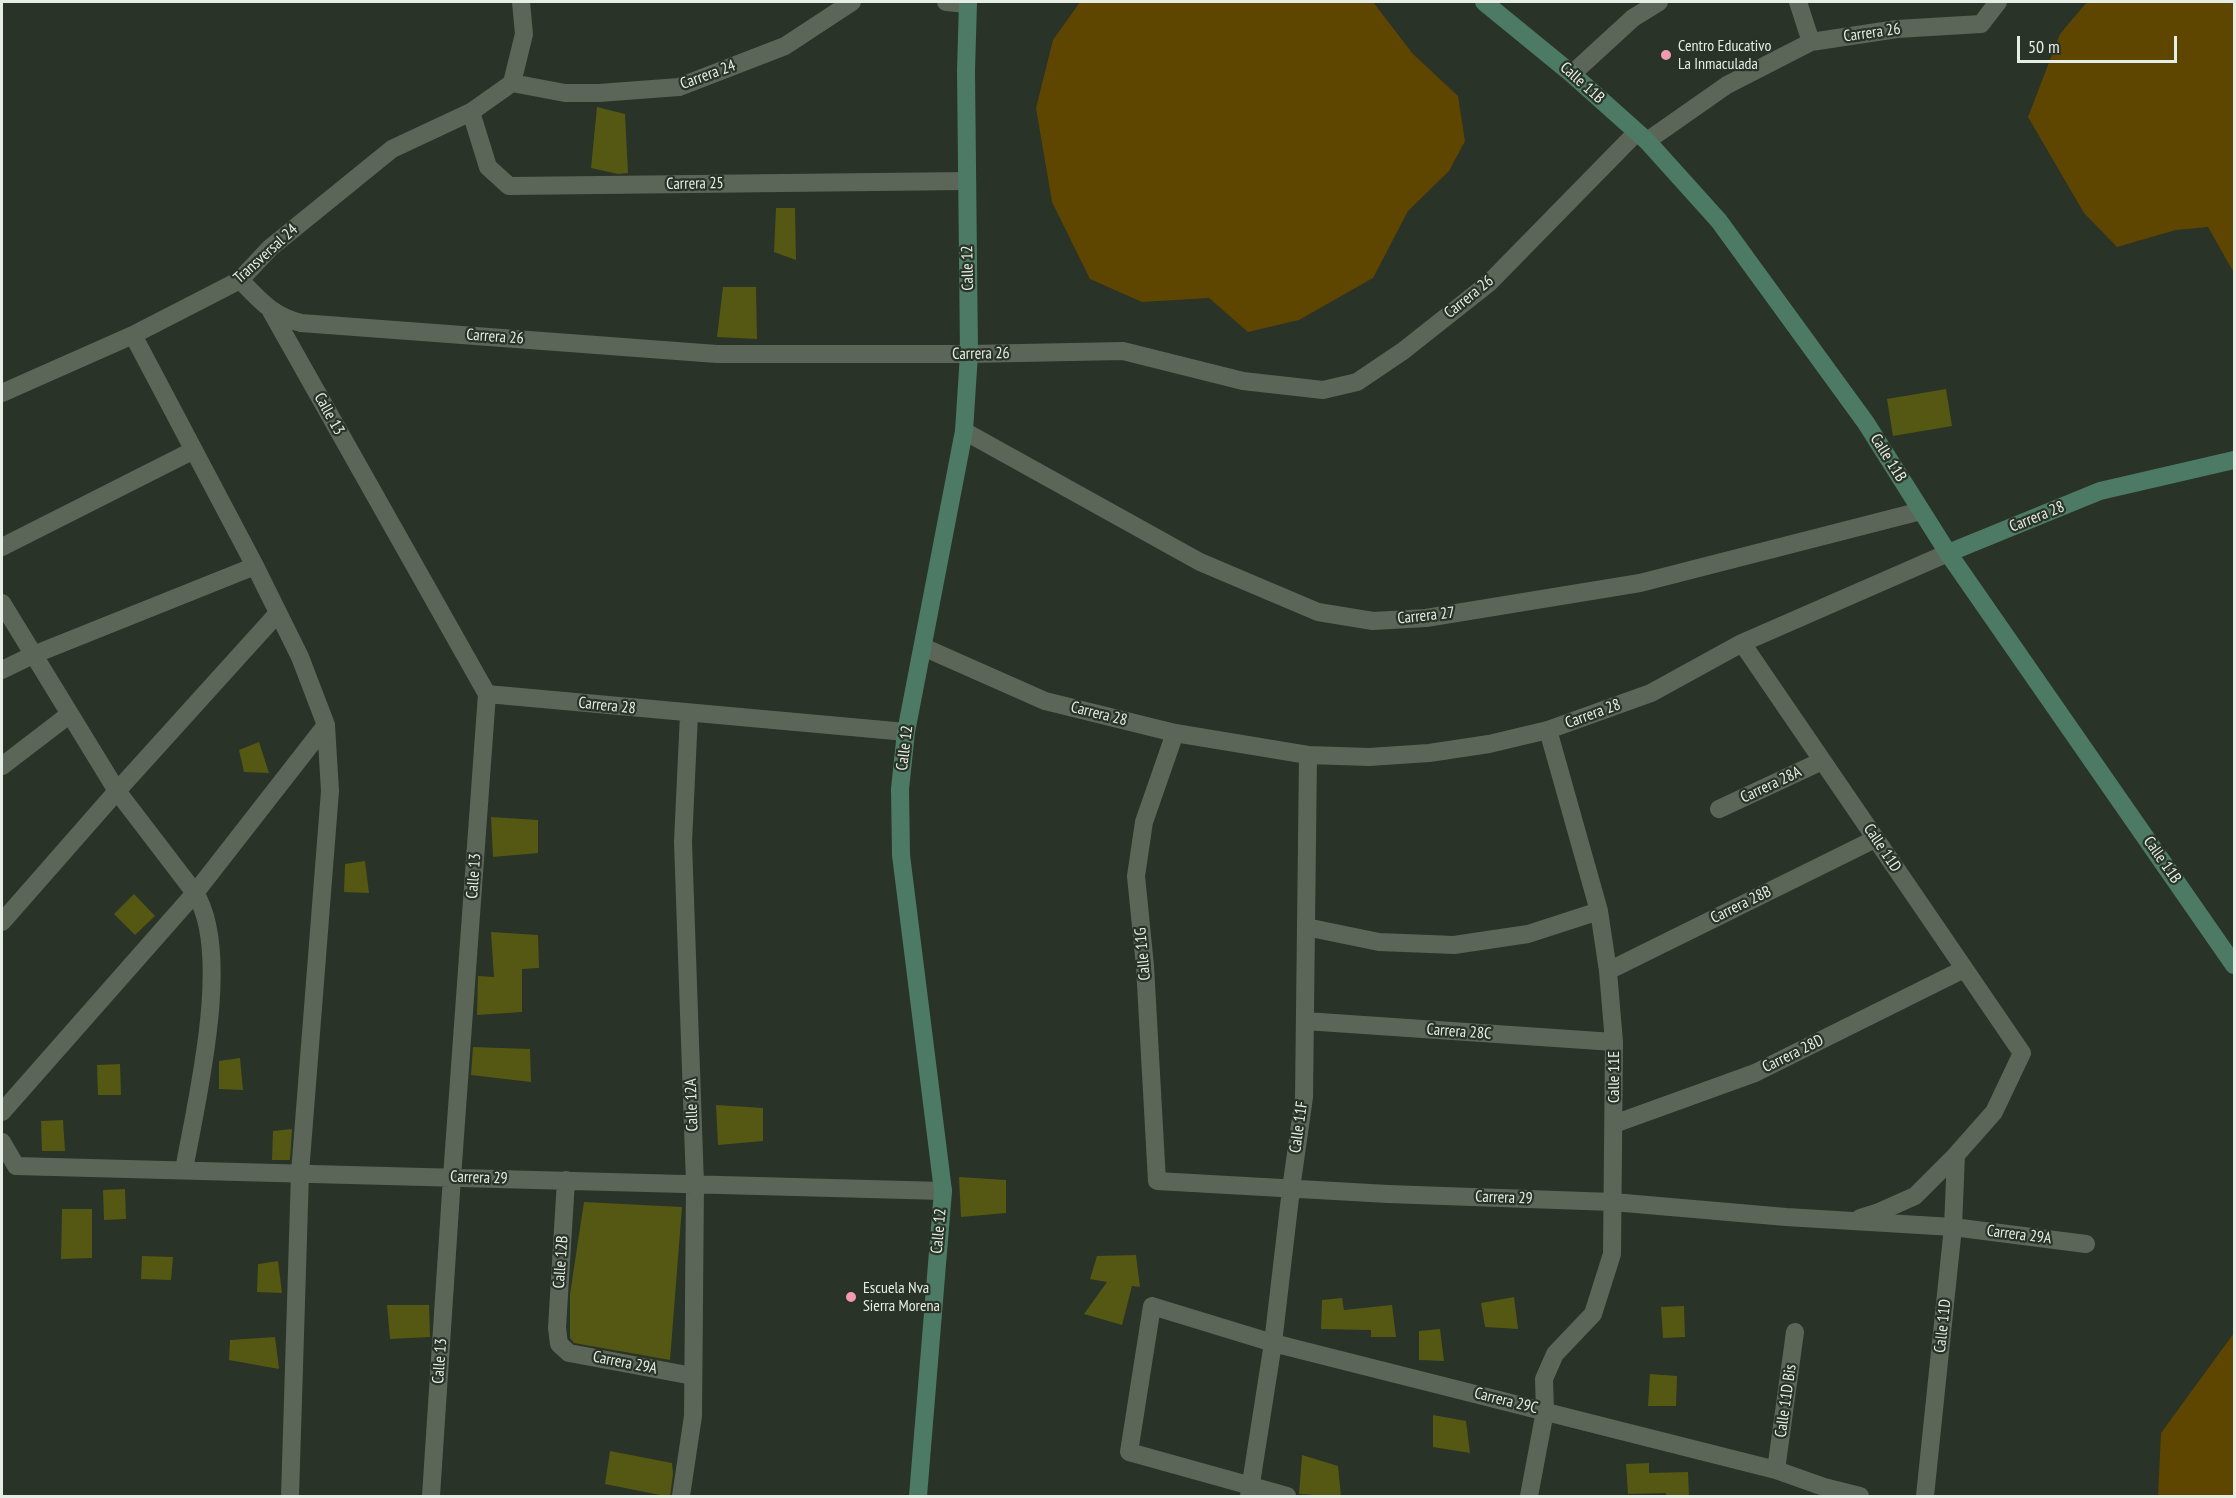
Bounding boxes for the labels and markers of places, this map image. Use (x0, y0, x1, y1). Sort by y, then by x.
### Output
place label: Centro Educativo La Inmaculada (1678, 36, 1771, 74)
marker: Centro Educativo La Inmaculada (1659, 48, 1673, 62)
place label: Escuela Nva Sierra Morena (863, 1278, 940, 1316)
marker: Escuela Nva Sierra Morena (844, 1290, 858, 1304)

